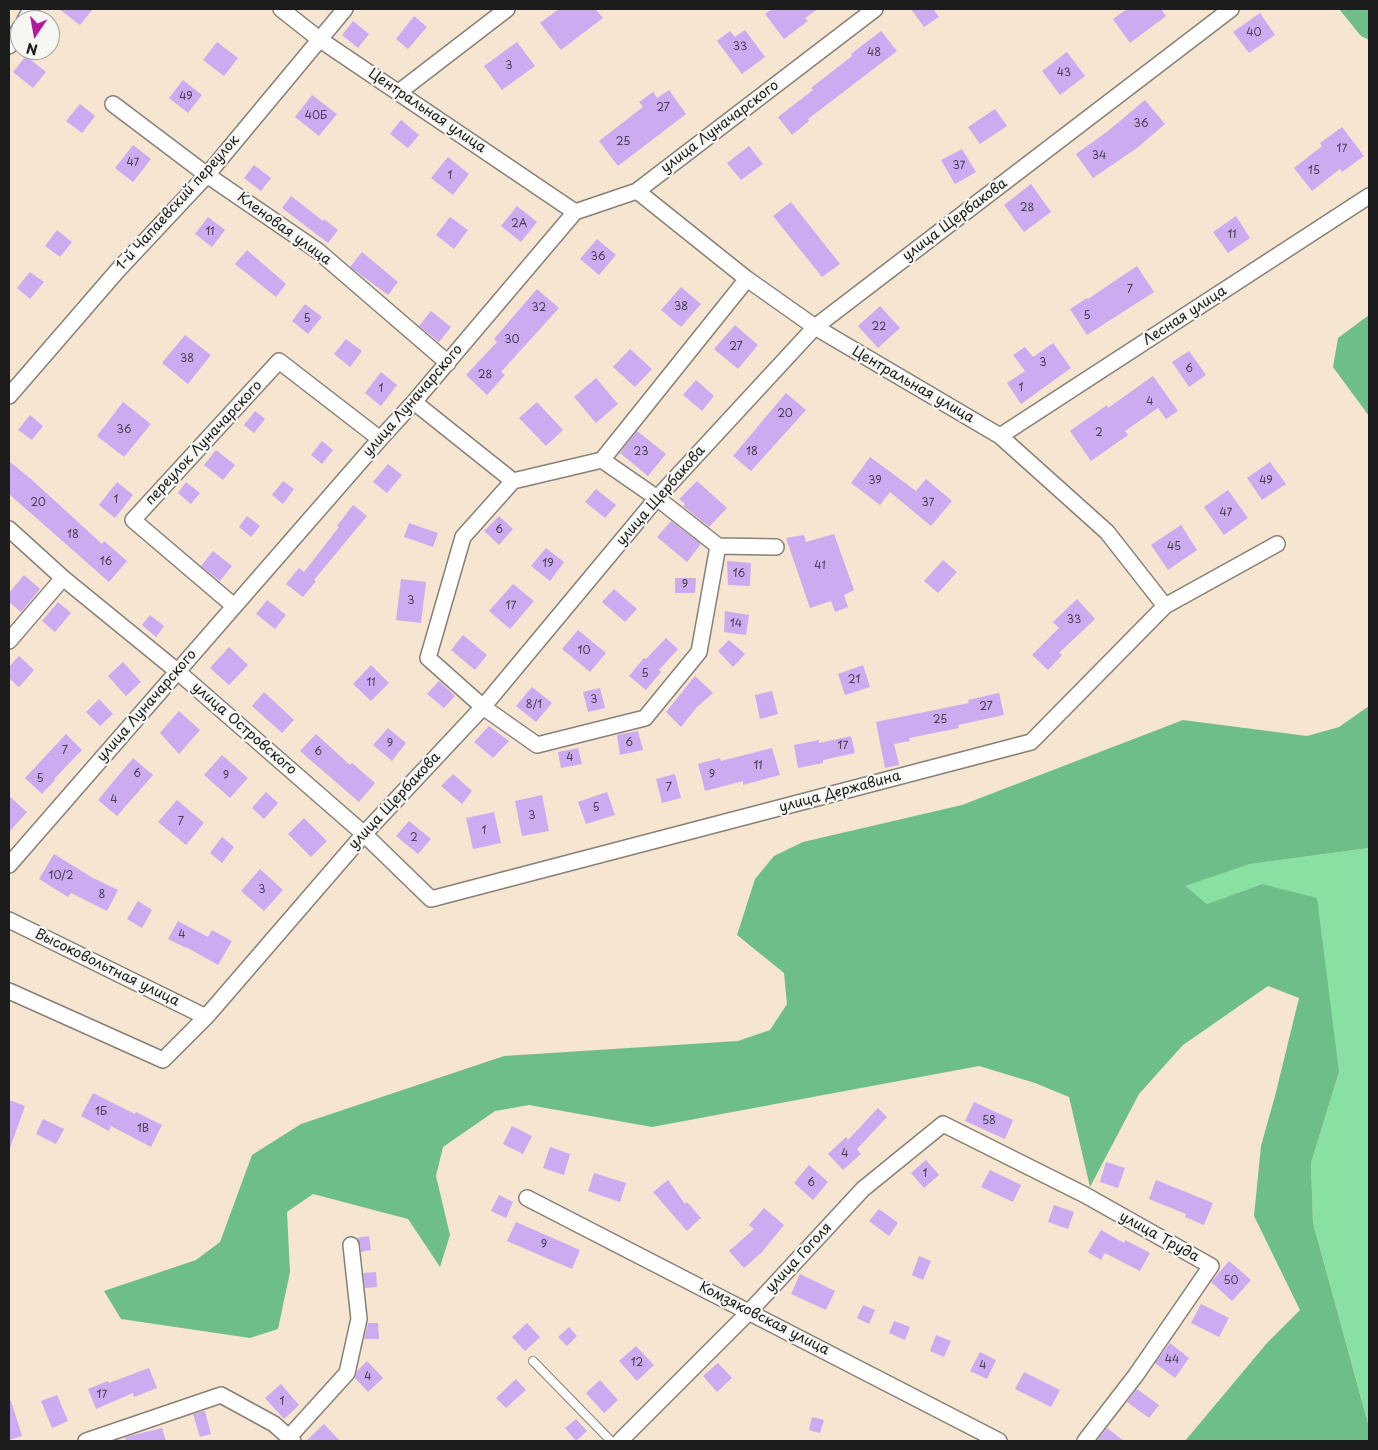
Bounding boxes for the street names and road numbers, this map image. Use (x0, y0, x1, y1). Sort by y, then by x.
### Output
street label: Центральная улица (365, 65, 489, 157)
street label: улица Луначарского (658, 77, 782, 177)
street label: 1-й Чапаевский переулок (113, 132, 243, 274)
street label: улица Щербакова (899, 175, 1011, 265)
street label: Кленовая улица (234, 189, 334, 269)
street label: Лесная улица (1140, 283, 1230, 349)
street label: улица Луначарского (360, 341, 466, 461)
street label: Центральная улица (849, 343, 977, 427)
street label: переулок Луначарского (142, 377, 266, 509)
street label: улица Щербакова (613, 443, 709, 549)
street label: улица Луначарского (94, 646, 200, 766)
street label: улица Островского (188, 679, 300, 779)
street label: улица Щербакова (346, 749, 444, 853)
street label: улица Державина (777, 768, 903, 816)
street label: Высоковольтная улица (32, 926, 182, 1010)
street label: улица Труда (1116, 1208, 1202, 1266)
street label: улица Гоголя (762, 1220, 836, 1296)
street label: Комзяковская улица (696, 1279, 832, 1359)

